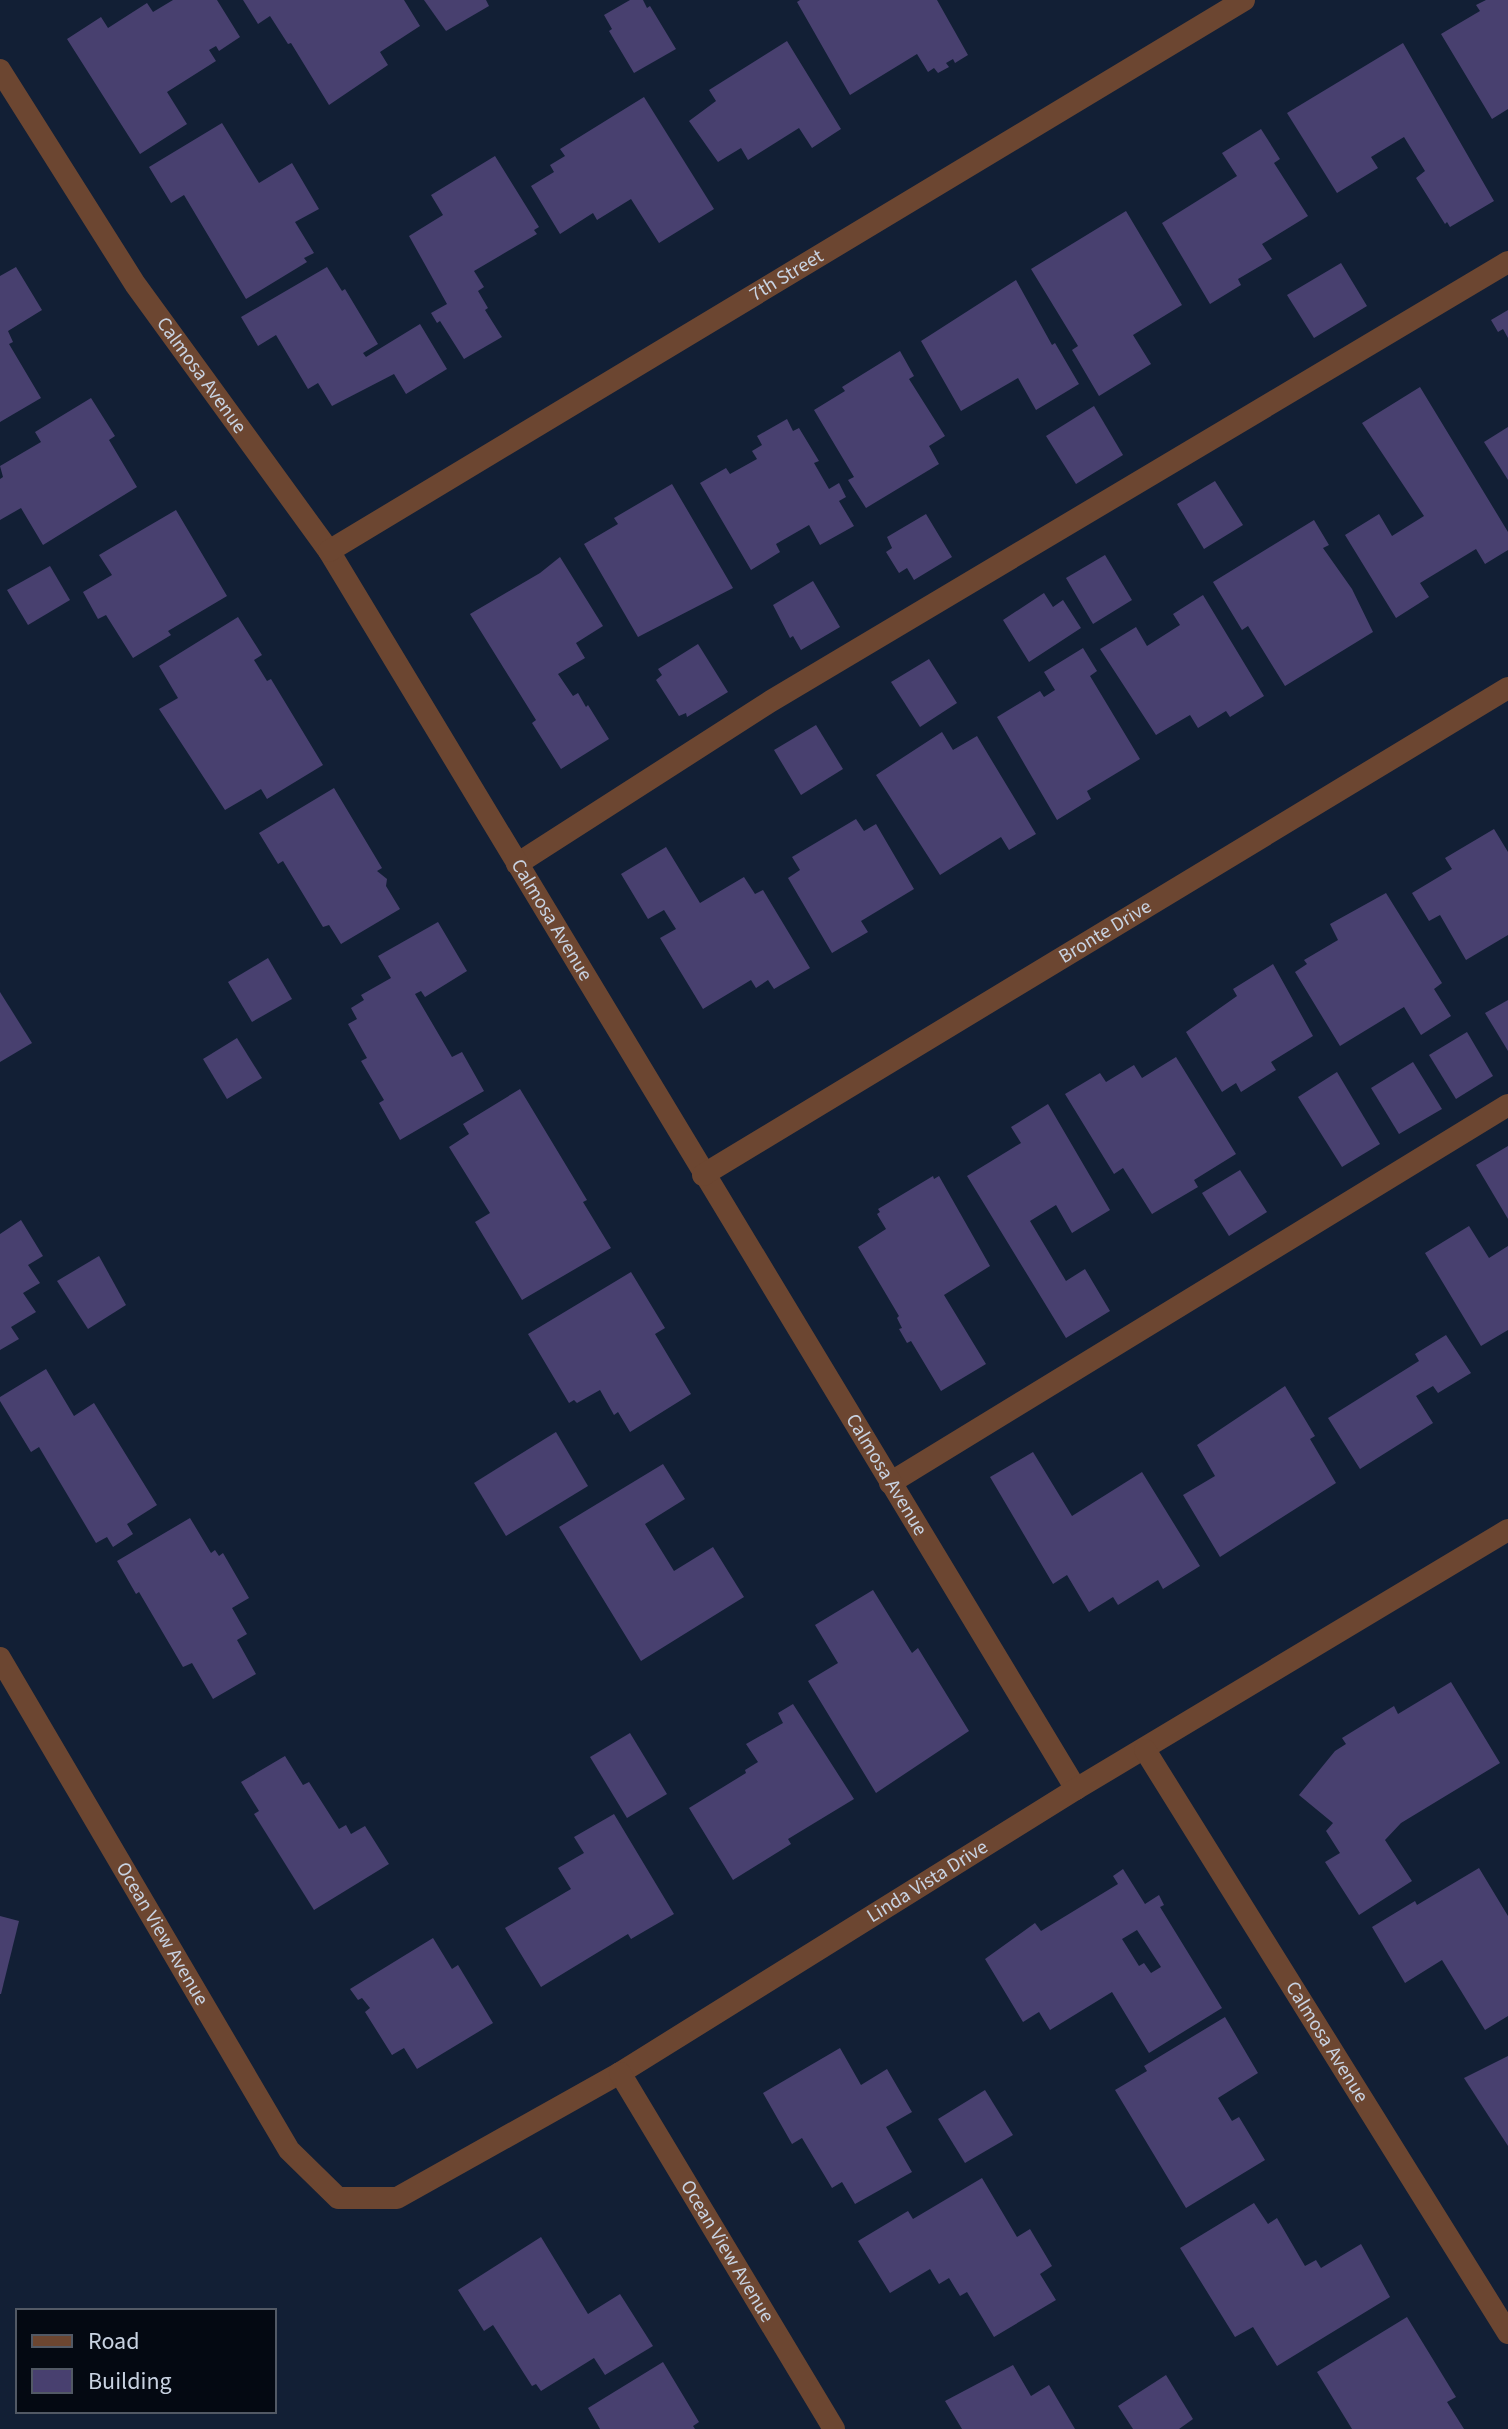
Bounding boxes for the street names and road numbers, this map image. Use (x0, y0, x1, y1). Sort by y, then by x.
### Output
street label: 7th Street (744, 242, 829, 309)
street label: Calmosa Avenue (149, 311, 253, 440)
street label: Calmosa Avenue (504, 854, 599, 986)
street label: Bronte Drive (1053, 893, 1157, 971)
street label: Calmosa Avenue (839, 1408, 934, 1541)
street label: Linda Vista Drive (862, 1833, 993, 1930)
street label: Ocean View Avenue (109, 1857, 215, 2011)
street label: Calmosa Avenue (1278, 1976, 1375, 2108)
street label: Ocean View Avenue (673, 2175, 781, 2328)

